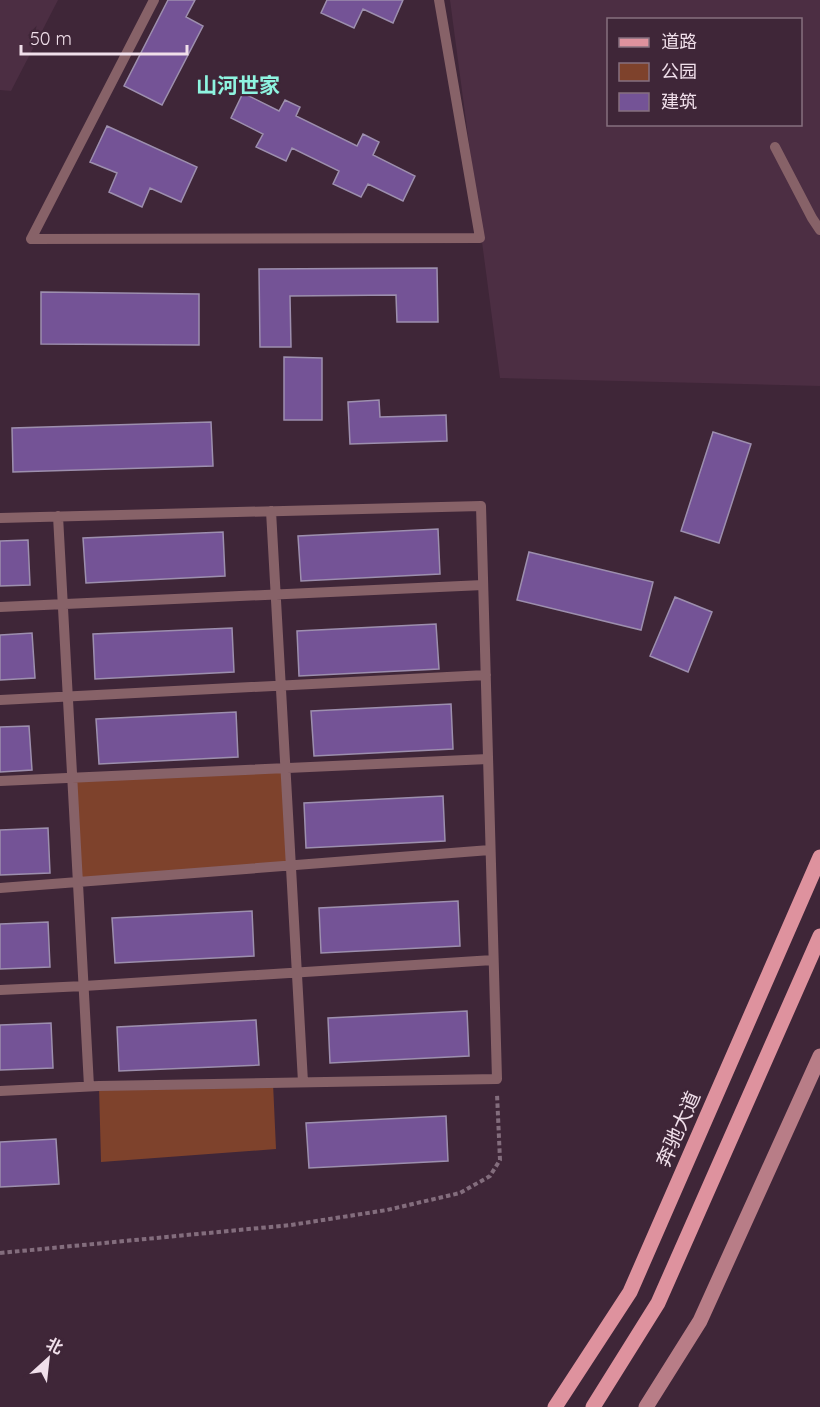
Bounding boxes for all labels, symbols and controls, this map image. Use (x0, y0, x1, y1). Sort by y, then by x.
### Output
scale bar (21, 18, 188, 56)
legend (607, 18, 802, 126)
text: 50 m (30, 27, 72, 50)
text: 道路 (661, 30, 697, 53)
text: 公园 (661, 60, 697, 83)
district label: 山河世家 (196, 72, 280, 98)
text: 建筑 (661, 90, 697, 113)
street label: 奔驰大道 (650, 1087, 705, 1170)
north arrow (18, 1329, 78, 1389)
text: 北 (43, 1333, 66, 1358)

